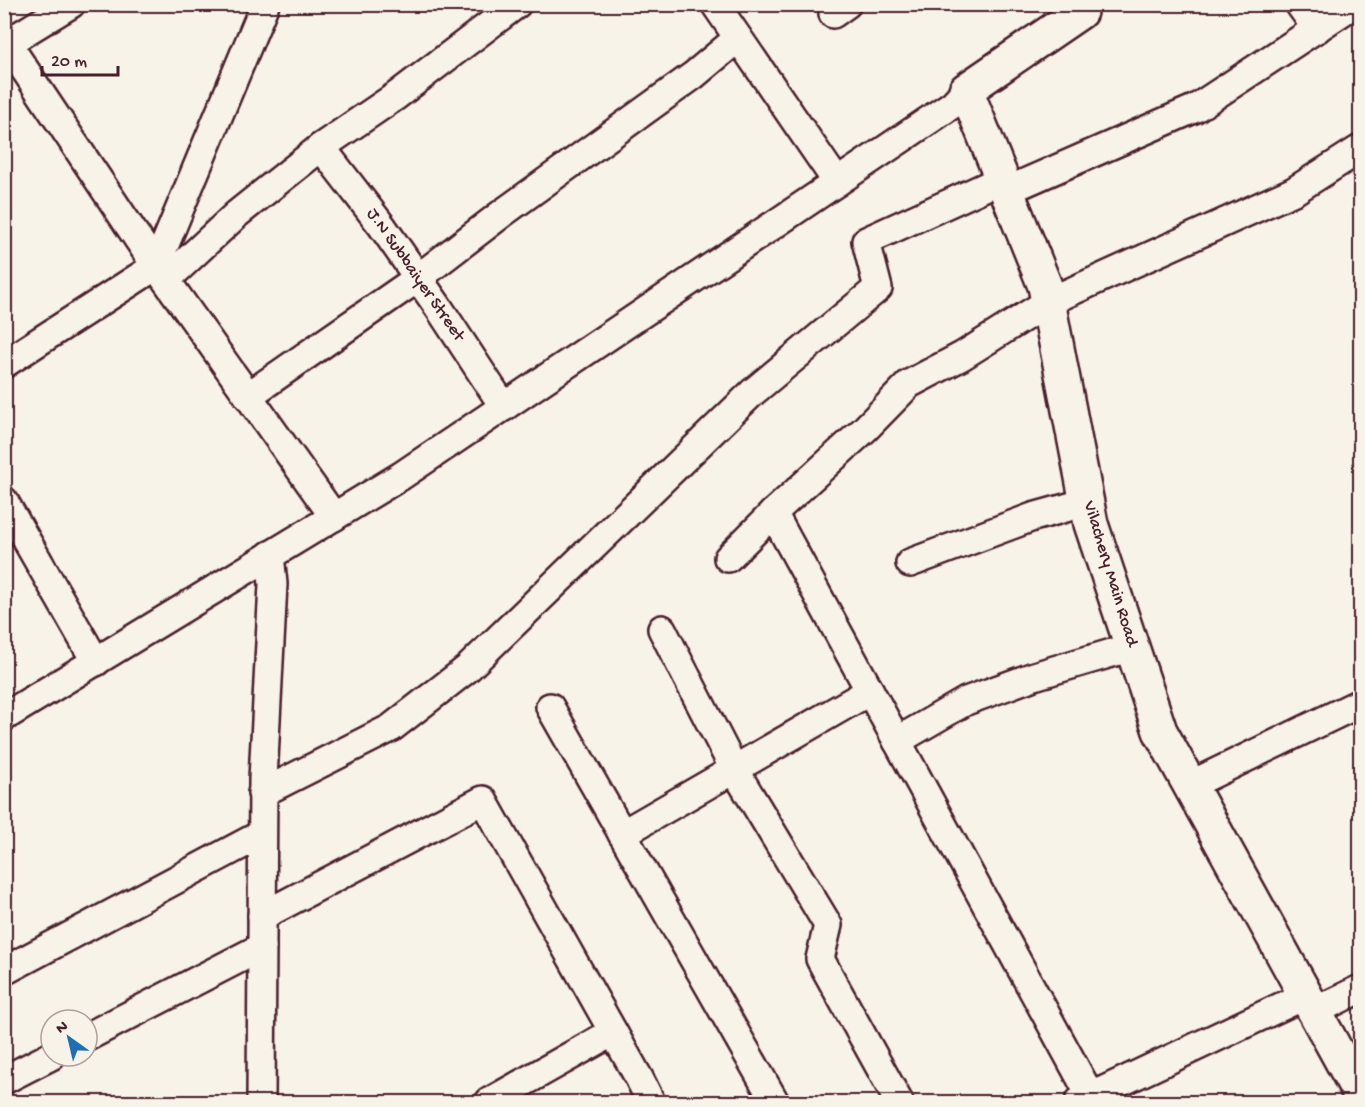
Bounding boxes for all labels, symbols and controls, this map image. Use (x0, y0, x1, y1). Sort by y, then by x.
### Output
scale bar (42, 39, 118, 77)
text: 20 m (51, 52, 87, 73)
street label: J.N Subbaiyer Street (361, 204, 470, 347)
street label: Vilachery Main Road (1078, 498, 1143, 651)
north arrow (39, 1008, 99, 1068)
text: N (53, 1017, 73, 1039)

